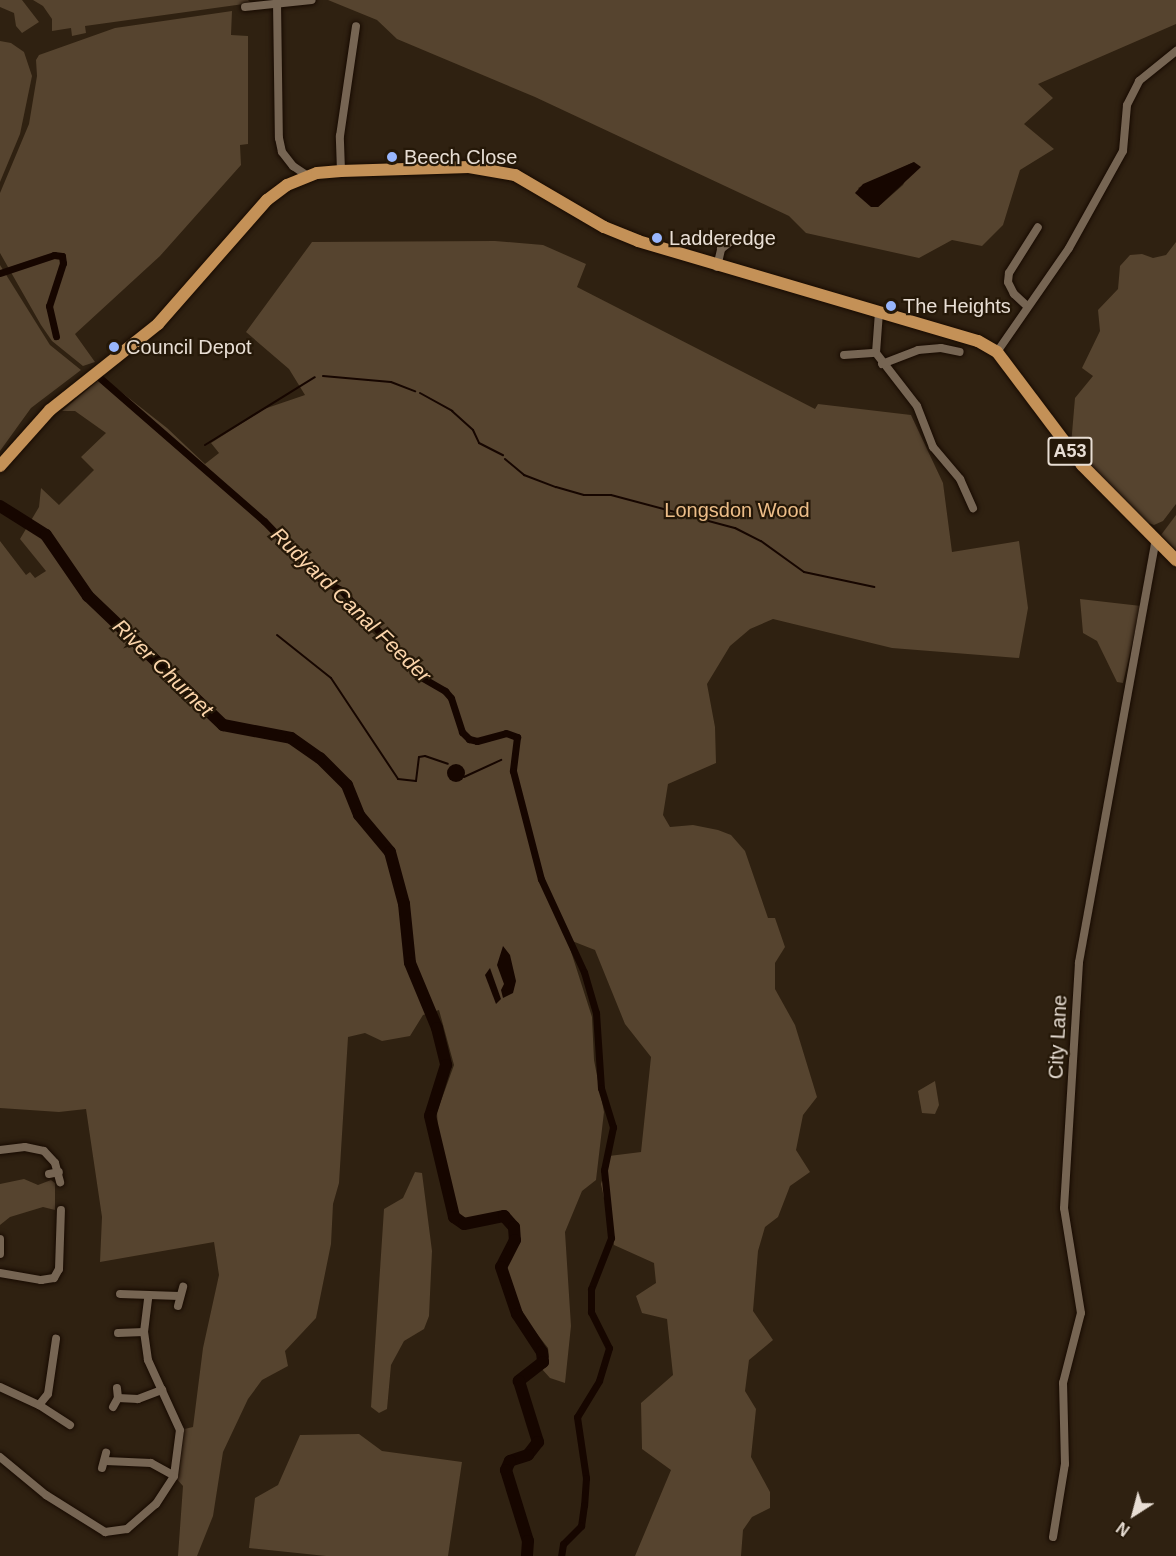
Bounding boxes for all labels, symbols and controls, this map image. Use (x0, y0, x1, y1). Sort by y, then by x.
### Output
place label: Beech Close (404, 145, 517, 169)
marker: Beech Close (385, 150, 399, 164)
place label: Ladderedge (669, 226, 776, 250)
marker: Ladderedge (650, 231, 664, 245)
place label: The Heights (903, 294, 1011, 318)
marker: The Heights (884, 299, 898, 313)
place label: Council Depot (126, 335, 252, 359)
marker: Council Depot (107, 340, 121, 354)
road number: A53 (1046, 436, 1094, 466)
park label: Longsdon Wood (664, 498, 810, 522)
water label: Rudyard Canal Feeder (266, 522, 436, 688)
water label: River Churnet (108, 614, 218, 722)
street label: City Lane (1044, 994, 1072, 1080)
north arrow (1104, 1484, 1164, 1544)
text: N (1113, 1519, 1133, 1539)

